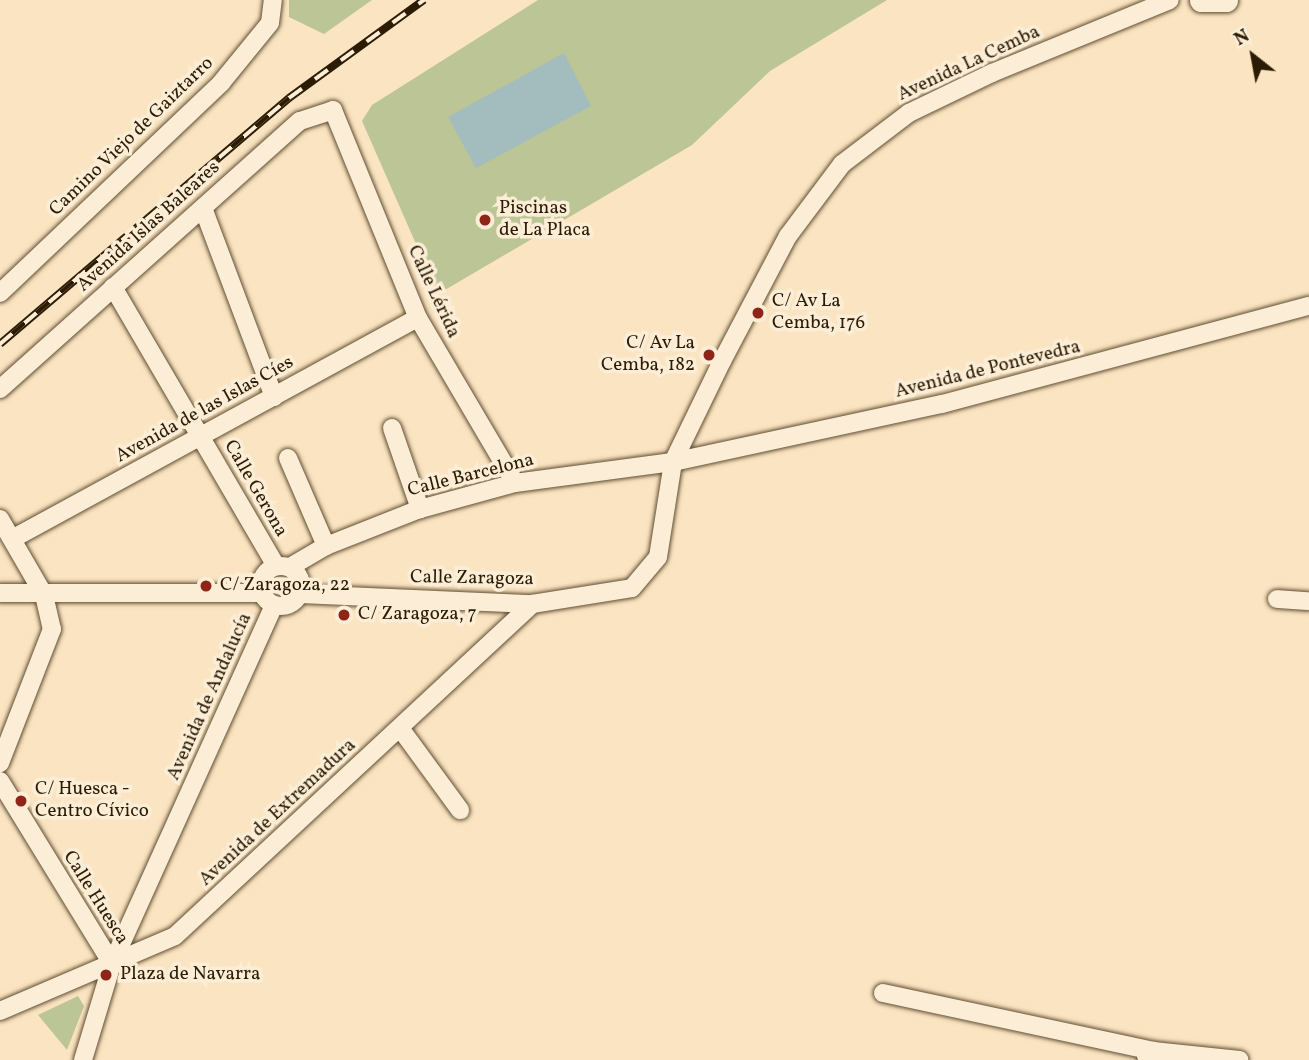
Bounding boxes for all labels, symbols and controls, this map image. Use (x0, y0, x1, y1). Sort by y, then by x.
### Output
street label: Avenida La Cemba (894, 21, 1044, 107)
north arrow (1218, 21, 1288, 91)
text: N (1230, 23, 1255, 53)
street label: Camino Viejo de Gaiztarro (45, 52, 219, 222)
street label: Avenida Islas Baleares (73, 157, 225, 297)
place label: Piscinas de La Placa (499, 198, 591, 242)
marker: Piscinas de La Placa (477, 212, 493, 228)
street label: Calle Lérida (402, 242, 464, 342)
place label: C/ Av La Cemba, 176 (772, 291, 865, 335)
marker: C/ Av La Cemba, 176 (750, 305, 766, 321)
place label: C/ Av La Cemba, 182 (601, 333, 695, 377)
street label: Avenida de Pontevedra (893, 336, 1083, 404)
marker: C/ Av La Cemba, 182 (701, 347, 717, 363)
street label: Avenida de las Islas Cíes (112, 352, 298, 468)
street label: Calle Gerona (218, 437, 292, 541)
street label: Calle Barcelona (405, 449, 537, 503)
street label: Calle Zaragoza (410, 567, 534, 591)
place label: C/ Zaragoza, 22 (220, 575, 350, 597)
marker: C/ Zaragoza, 22 (198, 578, 214, 594)
place label: C/ Zaragoza, 7 (358, 604, 477, 626)
marker: C/ Zaragoza, 7 (336, 607, 352, 623)
street label: Avenida de Andalucía (163, 610, 257, 784)
street label: Avenida de Extremadura (195, 735, 361, 891)
place label: C/ Huesca - Centro Cívico (35, 779, 149, 823)
marker: C/ Huesca - Centro Cívico (13, 793, 29, 809)
street label: Calle Huesca (57, 847, 133, 949)
place label: Plaza de Navarra (120, 964, 260, 986)
marker: Plaza de Navarra (98, 967, 114, 983)

